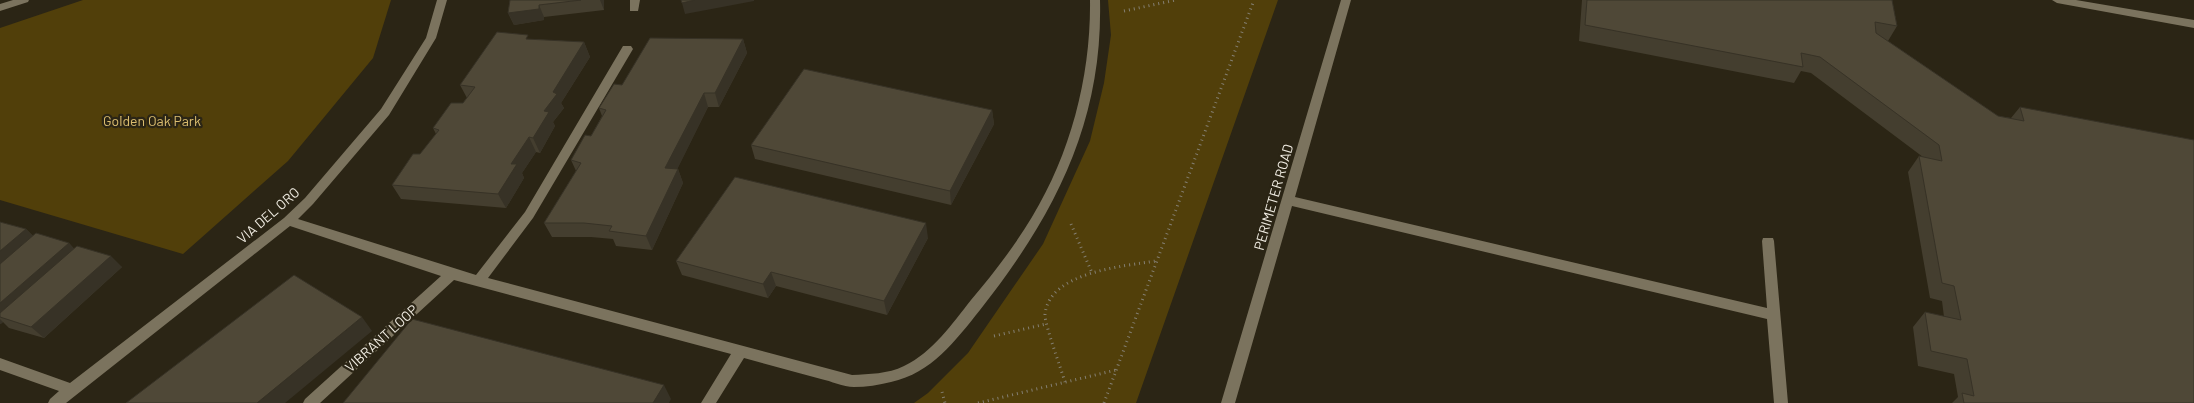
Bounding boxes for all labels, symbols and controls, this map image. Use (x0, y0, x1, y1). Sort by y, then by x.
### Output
park label: Golden Oak Park (103, 112, 201, 129)
street label: PERIMETER ROAD (1250, 142, 1296, 252)
street label: VIA DEL ORO (233, 183, 303, 247)
street label: VIBRANT LOOP (341, 301, 421, 375)

